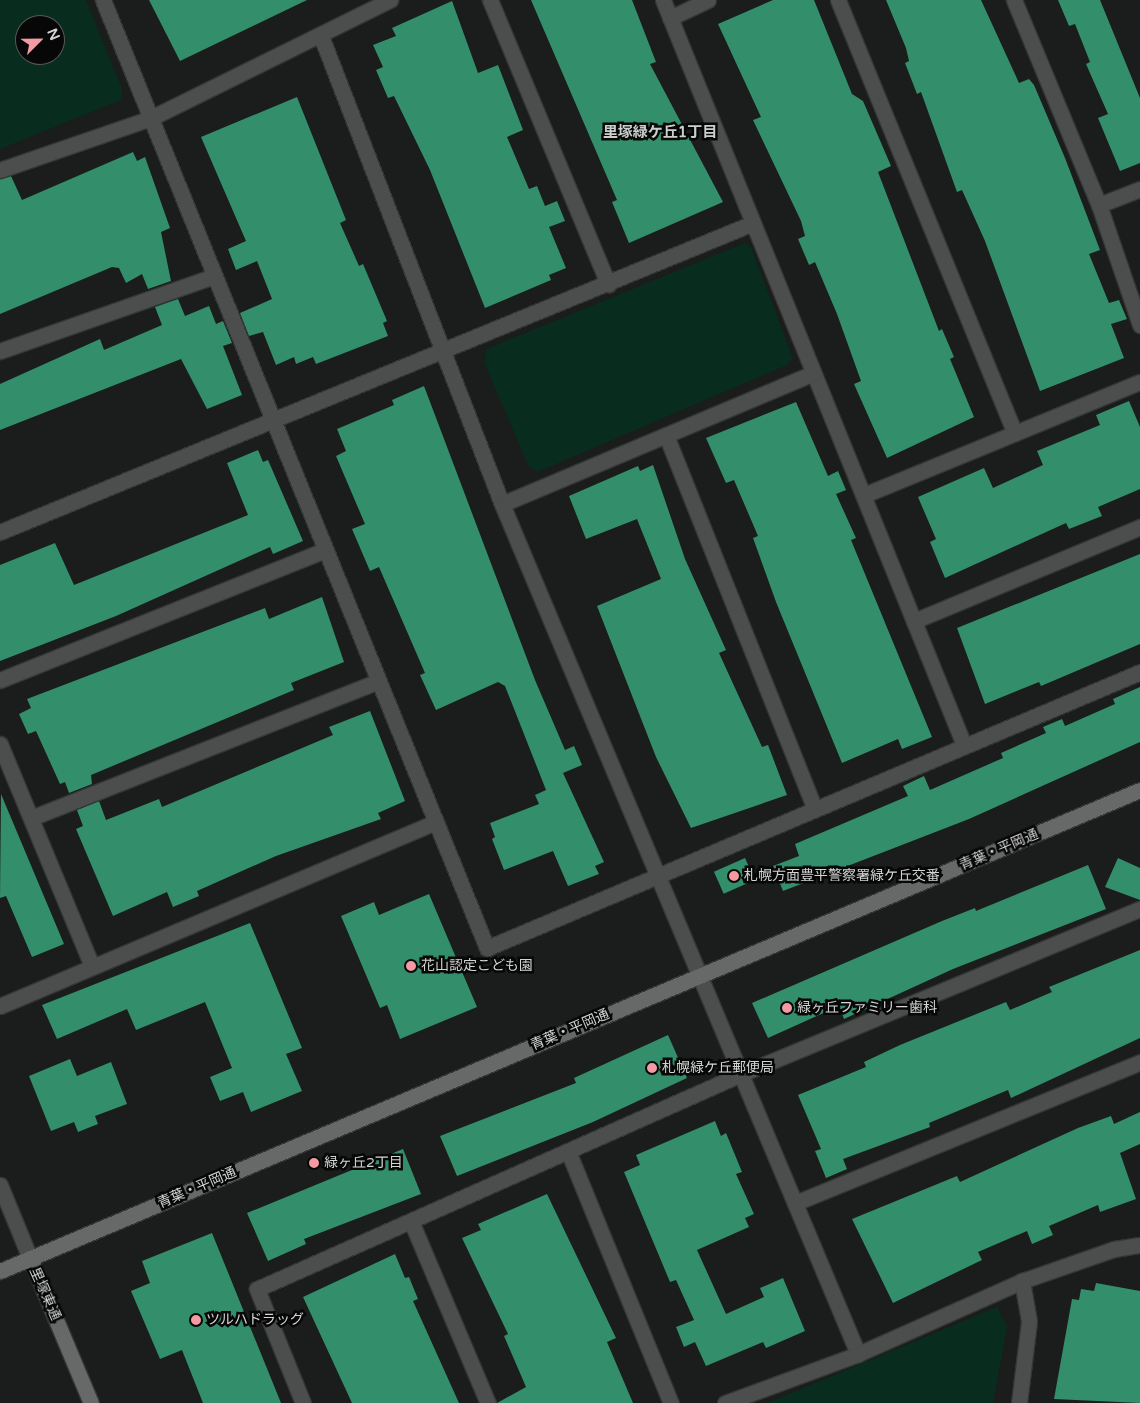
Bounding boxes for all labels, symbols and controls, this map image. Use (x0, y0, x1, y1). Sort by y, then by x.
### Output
north arrow (15, 15, 65, 65)
text: N (43, 26, 63, 43)
district label: 里塚緑ケ丘1丁目 (603, 124, 717, 142)
street label: 青葉・平岡通 (957, 826, 1041, 874)
place label: 札幌方面豊平警察署緑ケ丘交番 (744, 868, 940, 884)
marker: 札幌方面豊平警察署緑ケ丘交番 (728, 870, 740, 882)
place label: 花山認定こども園 (421, 958, 533, 974)
marker: 花山認定こども園 (405, 960, 417, 972)
place label: 緑ヶ丘ファミリー歯科 (797, 1000, 937, 1016)
marker: 緑ヶ丘ファミリー歯科 (781, 1002, 793, 1014)
street label: 青葉・平岡通 (528, 1006, 612, 1054)
place label: 札幌緑ケ丘郵便局 (662, 1060, 774, 1076)
marker: 札幌緑ケ丘郵便局 (646, 1062, 658, 1074)
place label: 緑ヶ丘2丁目 (324, 1155, 403, 1171)
marker: 緑ヶ丘2丁目 (308, 1157, 320, 1169)
street label: 青葉・平岡通 (155, 1164, 239, 1212)
street label: 里塚東通 (26, 1265, 64, 1323)
place label: ツルハドラッグ (206, 1312, 304, 1328)
marker: ツルハドラッグ (190, 1314, 202, 1326)

